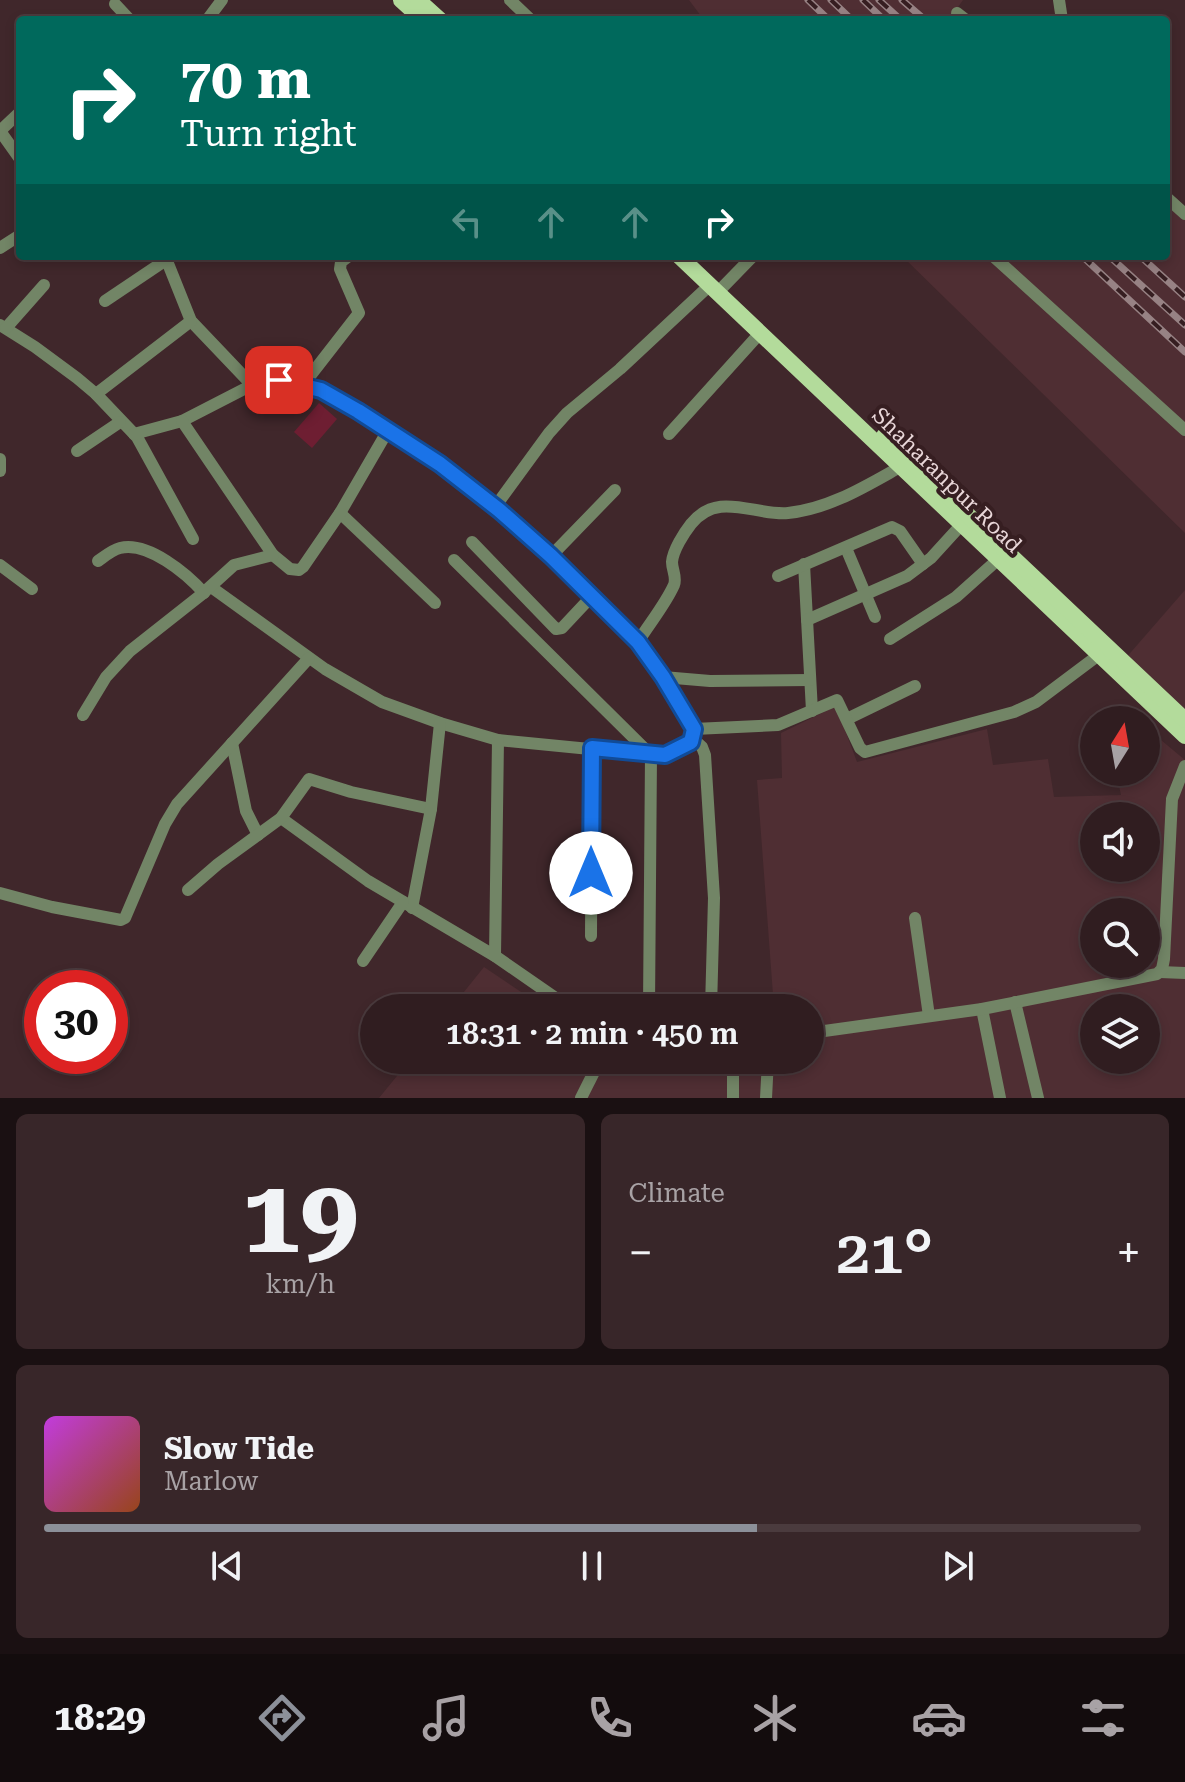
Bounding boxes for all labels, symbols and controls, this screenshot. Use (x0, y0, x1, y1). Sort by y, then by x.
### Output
text: 70 m (180, 46, 311, 112)
icon: right (48, 48, 152, 152)
text: Turn right (180, 113, 357, 155)
icon: left (445, 200, 489, 244)
icon: ahead (529, 200, 573, 244)
icon: ahead (613, 200, 657, 244)
icon: right (697, 200, 741, 244)
pin (245, 346, 313, 414)
icon: arrive (257, 358, 301, 402)
street label: Shaharanpur Road (867, 402, 1027, 558)
north arrow (1080, 706, 1160, 786)
map controls (1080, 706, 1160, 1074)
button: sound (1080, 802, 1160, 882)
position arrow (549, 831, 633, 915)
button: search (1080, 898, 1160, 978)
speed limit sign: 30 (24, 970, 128, 1074)
button: layers (1080, 994, 1160, 1074)
text: 18:31 · 2 min · 450 m (446, 1016, 738, 1051)
text: 19 (242, 1156, 358, 1277)
text: Climate (629, 1178, 725, 1208)
text: 21° (836, 1217, 933, 1288)
text: − (629, 1227, 653, 1279)
text: + (1116, 1227, 1141, 1279)
text: km/h (265, 1269, 335, 1299)
text: Slow Tide (164, 1431, 314, 1466)
text: Marlow (164, 1466, 258, 1496)
icon: previous (205, 1544, 249, 1588)
icon: pause (570, 1544, 614, 1588)
icon: next (936, 1544, 980, 1588)
icon: directions (254, 1690, 310, 1746)
icon: music (418, 1690, 474, 1746)
icon: phone (582, 1690, 638, 1746)
icon: climate (747, 1690, 803, 1746)
icon: car (911, 1690, 967, 1746)
icon: filters (1075, 1690, 1131, 1746)
text: 18:29 (54, 1697, 146, 1739)

